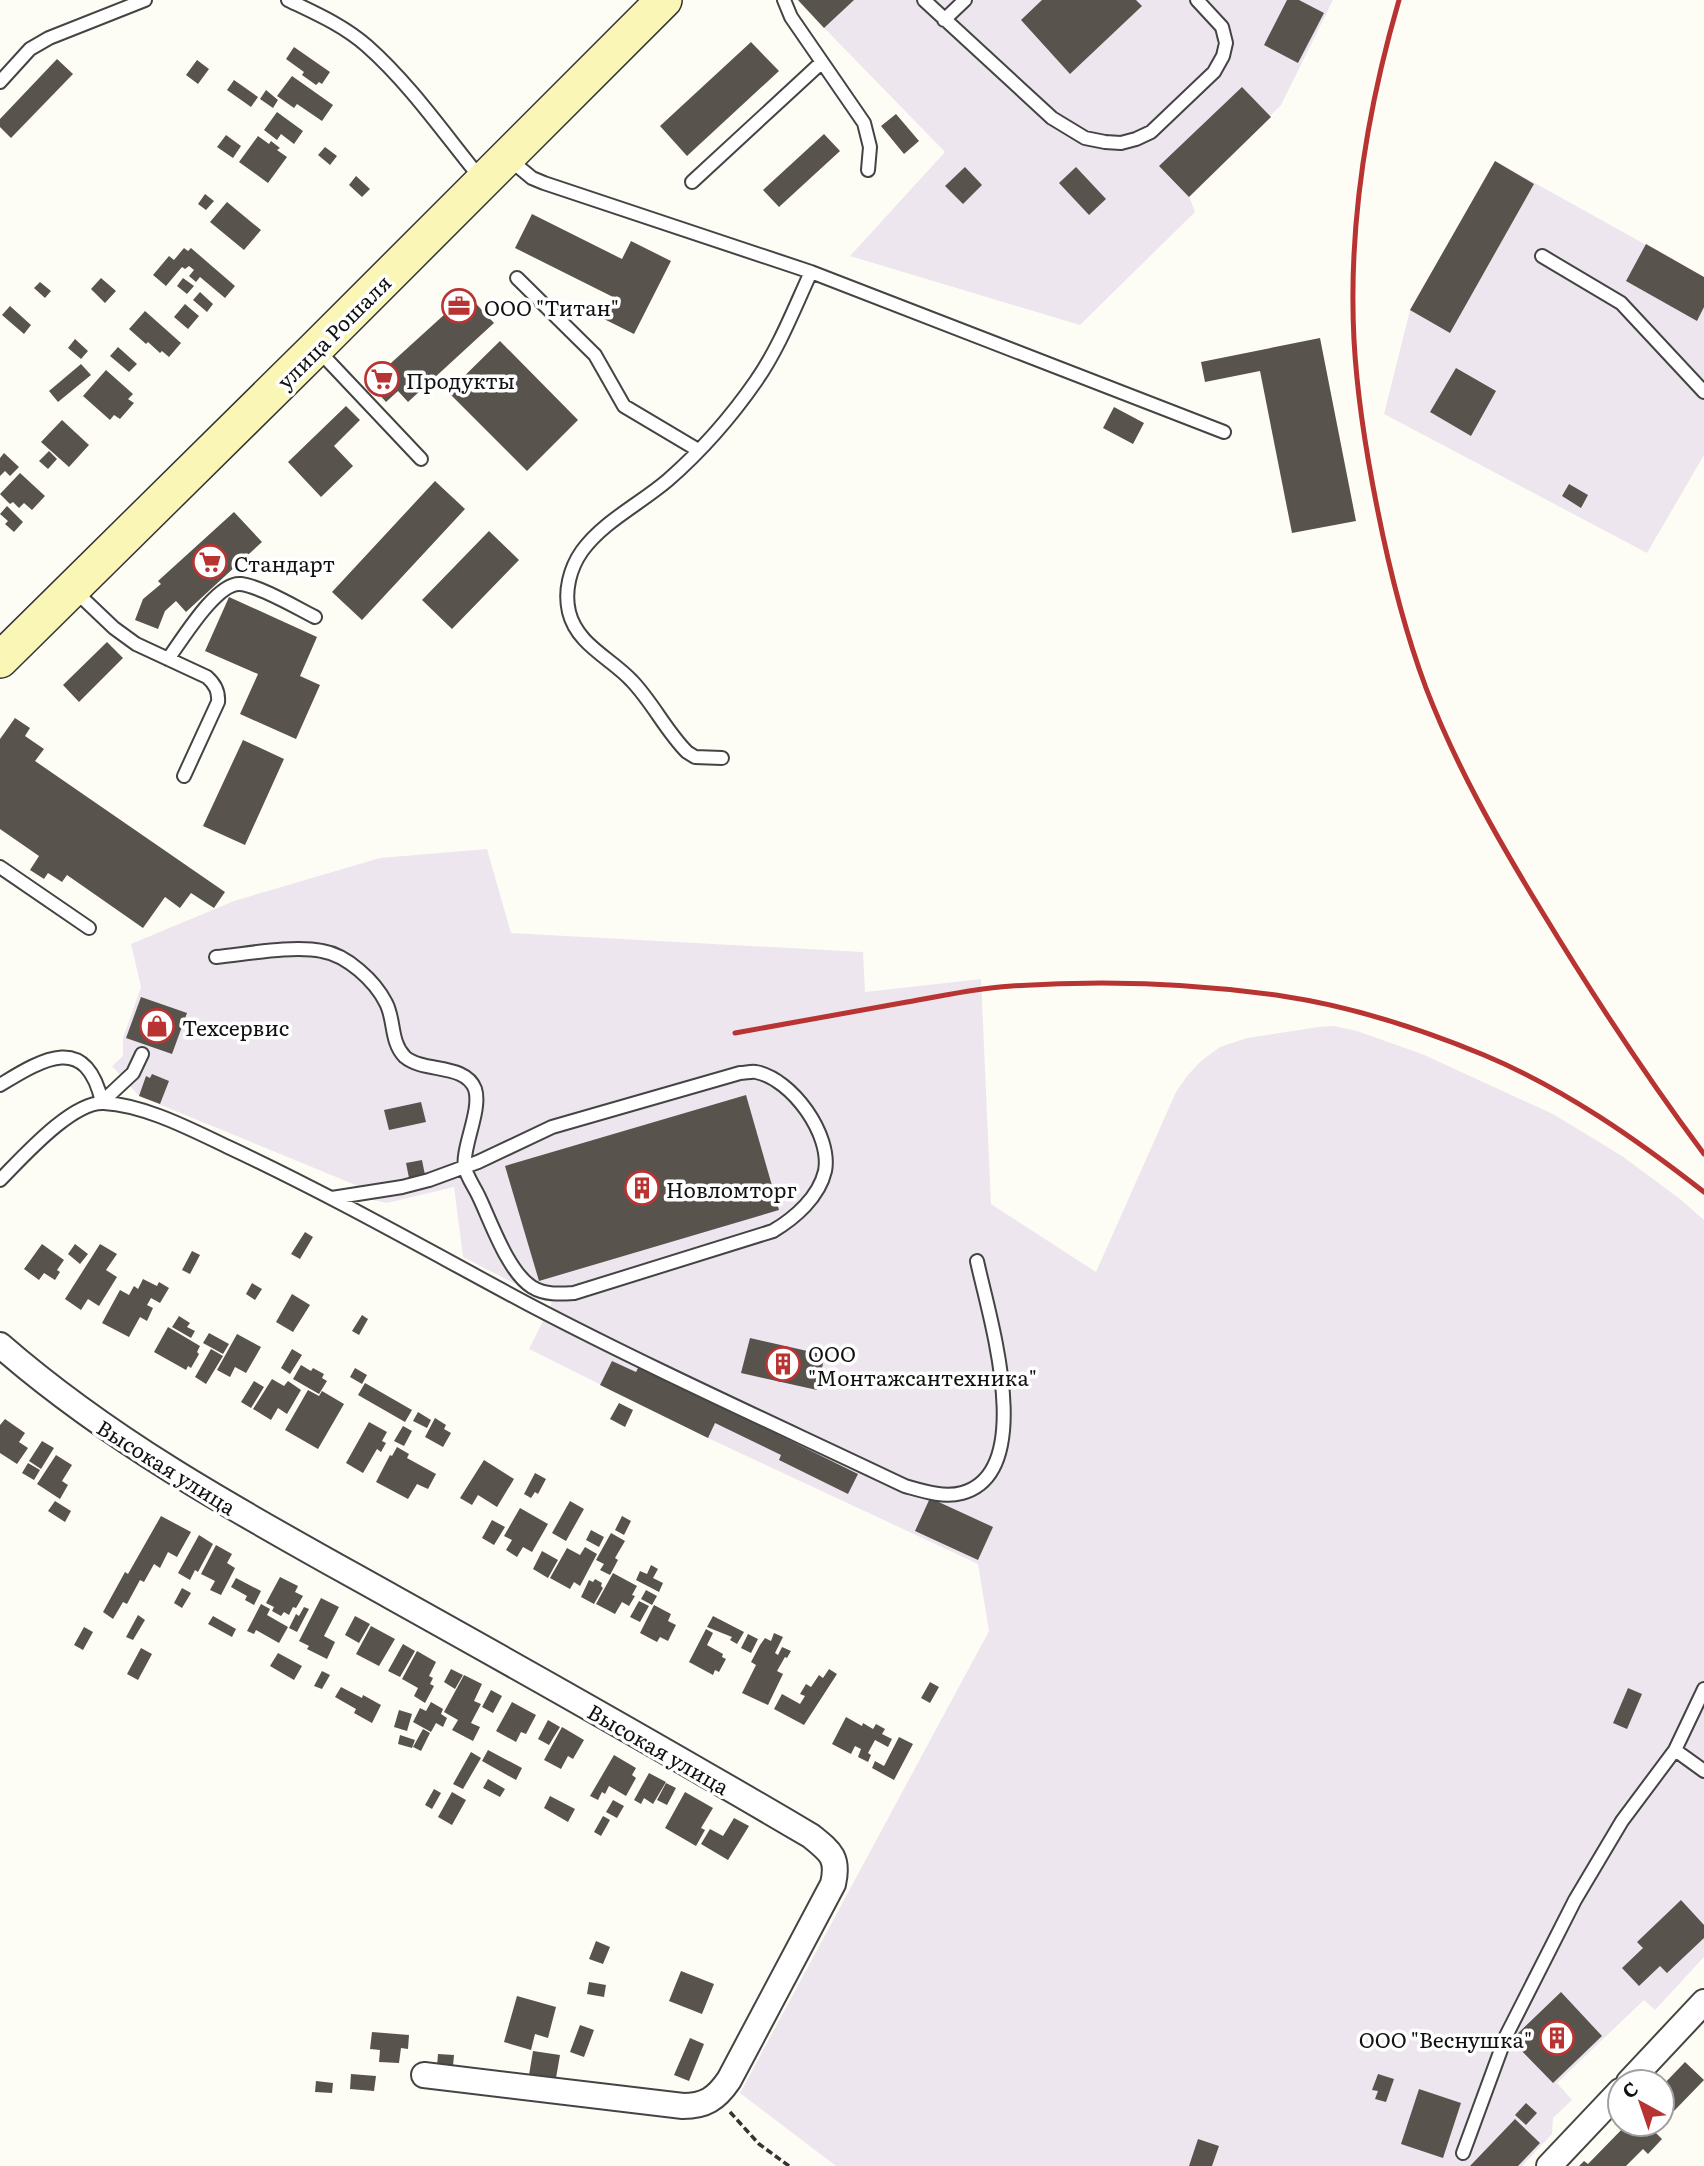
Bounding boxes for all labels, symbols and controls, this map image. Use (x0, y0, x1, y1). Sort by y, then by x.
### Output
street label: улица Рошаля (269, 267, 397, 395)
office icon: ООО "Титан" (440, 287, 478, 325)
place label: ООО "Титан" (484, 291, 619, 322)
supermarket icon: Продукты (363, 360, 401, 398)
place label: Продукты (406, 364, 515, 395)
supermarket icon: Стандарт (191, 543, 229, 581)
place label: Стандарт (234, 547, 335, 578)
shop icon: Техсервис (138, 1007, 176, 1045)
place label: Техсервис (182, 1011, 289, 1042)
building icon: Новломторг (623, 1169, 661, 1207)
place label: Новломторг (666, 1173, 797, 1204)
place label: ООО "Монтажсантехника" (808, 1337, 1037, 1392)
building icon: ООО "Монтажсантехника" (764, 1345, 802, 1383)
street label: Высокая улица (91, 1411, 243, 1522)
street label: Высокая улица (582, 1695, 736, 1801)
building icon: ООО "Веснушка" (1538, 2019, 1576, 2057)
place label: ООО "Веснушка" (1359, 2023, 1532, 2054)
north arrow (1606, 2068, 1676, 2138)
text: С (1615, 2074, 1644, 2104)

